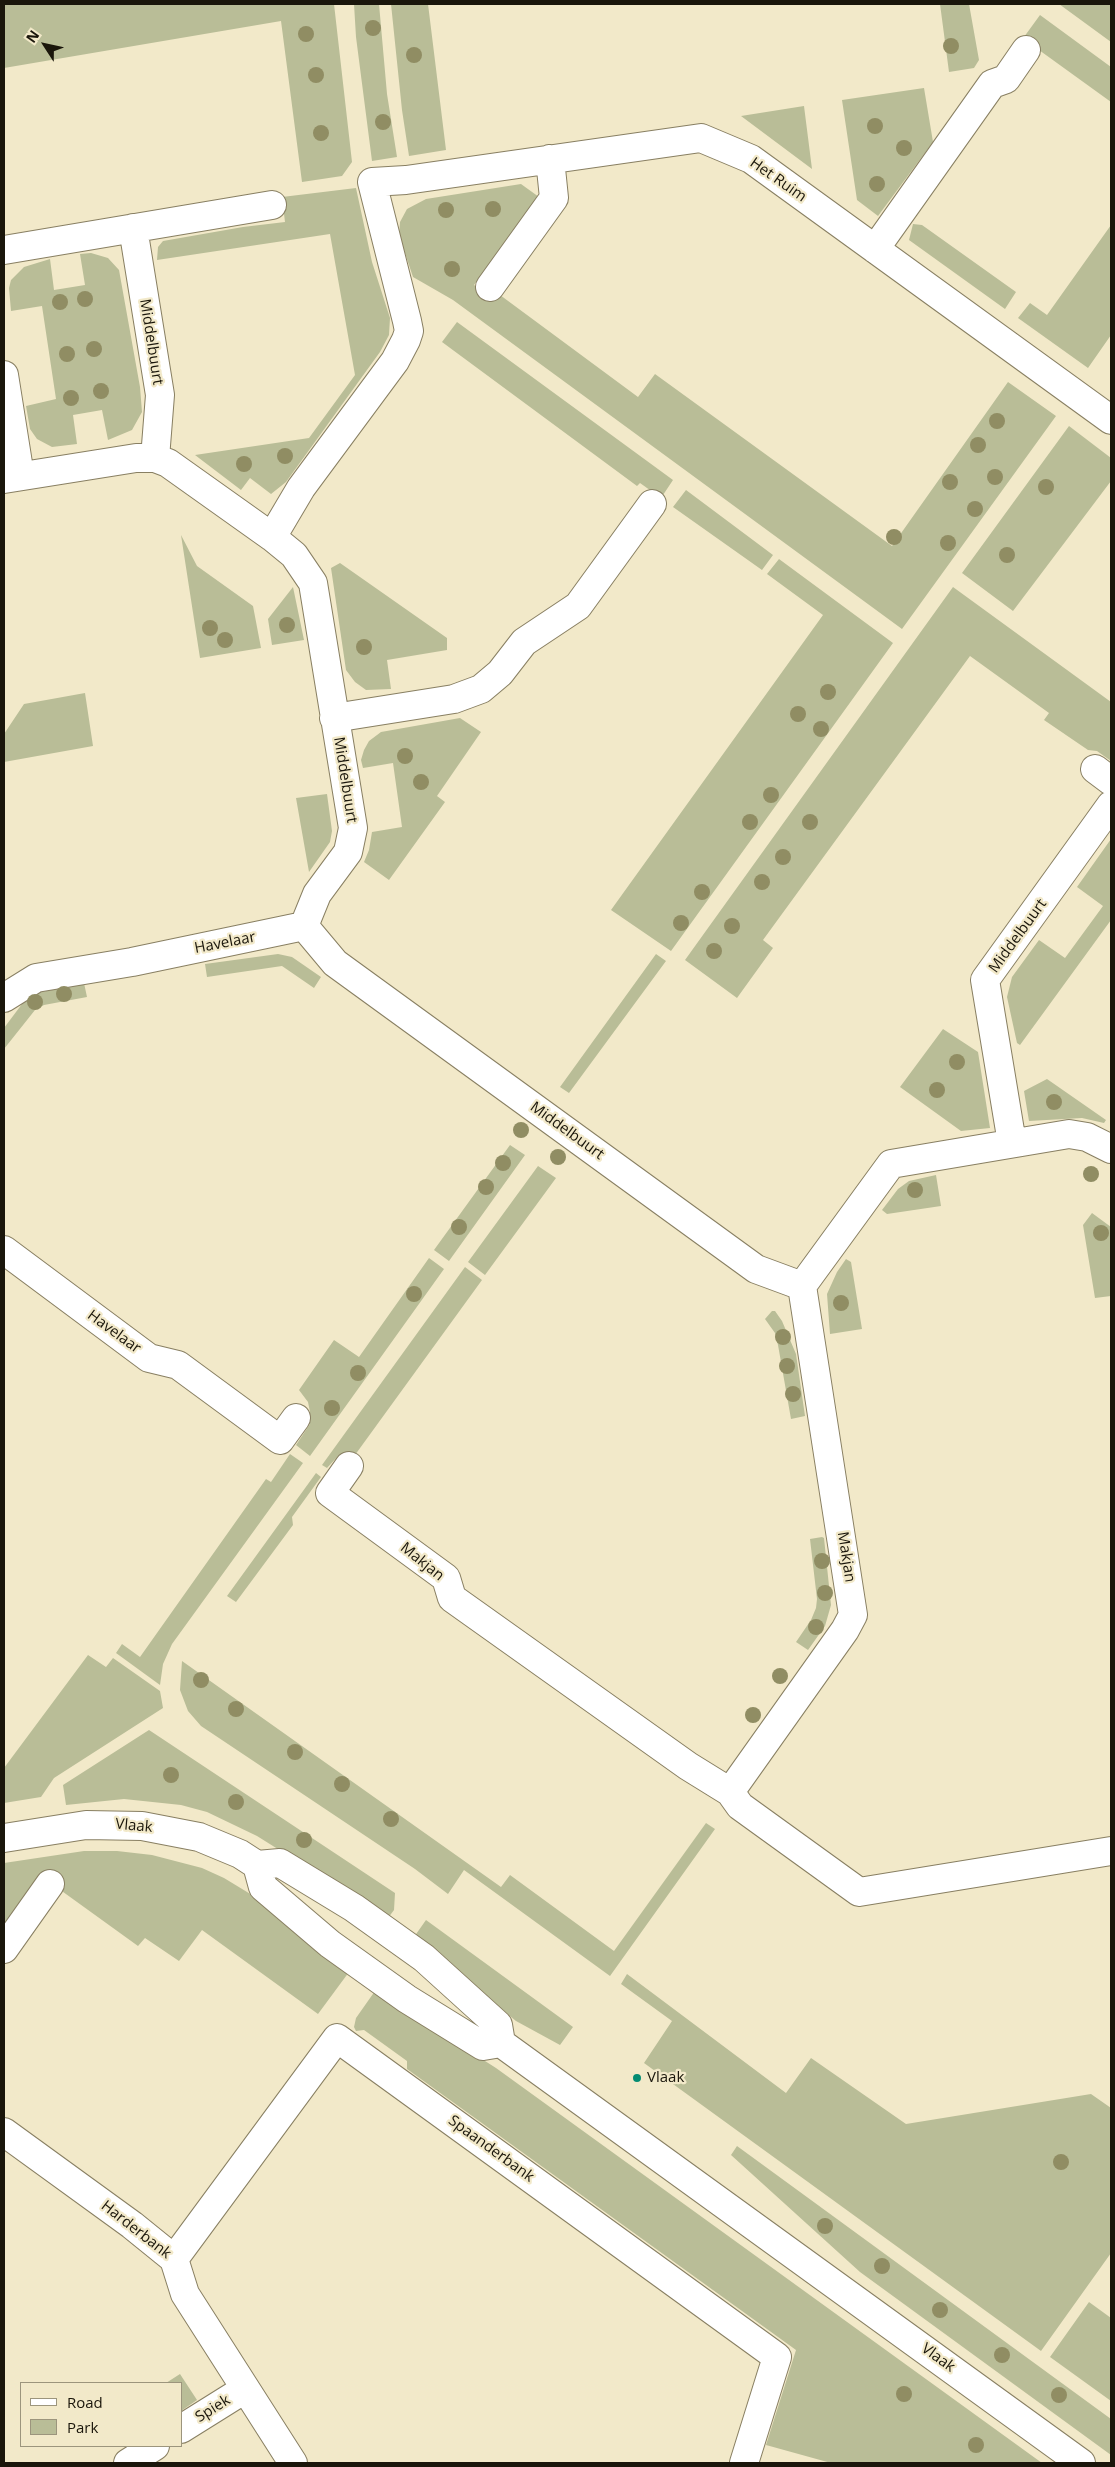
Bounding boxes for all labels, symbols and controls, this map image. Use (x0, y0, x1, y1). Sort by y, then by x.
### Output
north arrow (20, 20, 70, 70)
text: N (21, 26, 43, 46)
street label: Het Ruim (746, 154, 810, 206)
street label: Middelbuurt (135, 298, 167, 386)
street label: Middelbuurt (329, 736, 361, 824)
street label: Middelbuurt (985, 896, 1051, 976)
street label: Havelaar (193, 928, 257, 958)
street label: Middelbuurt (527, 1098, 607, 1164)
street label: Havelaar (84, 1307, 144, 1357)
street label: Makjan (833, 1530, 859, 1584)
street label: Makjan (397, 1539, 447, 1585)
street label: Vlaak (115, 1815, 153, 1837)
place label: Vlaak (647, 2069, 684, 2087)
marker: Vlaak (631, 2072, 643, 2084)
street label: Spaanderbank (445, 2112, 537, 2186)
street label: Harderbank (97, 2197, 175, 2263)
street label: Vlaak (918, 2340, 958, 2376)
legend (20, 2382, 182, 2447)
street label: Spiek (192, 2391, 234, 2427)
text: Road (67, 2392, 103, 2412)
text: Park (67, 2417, 98, 2437)

